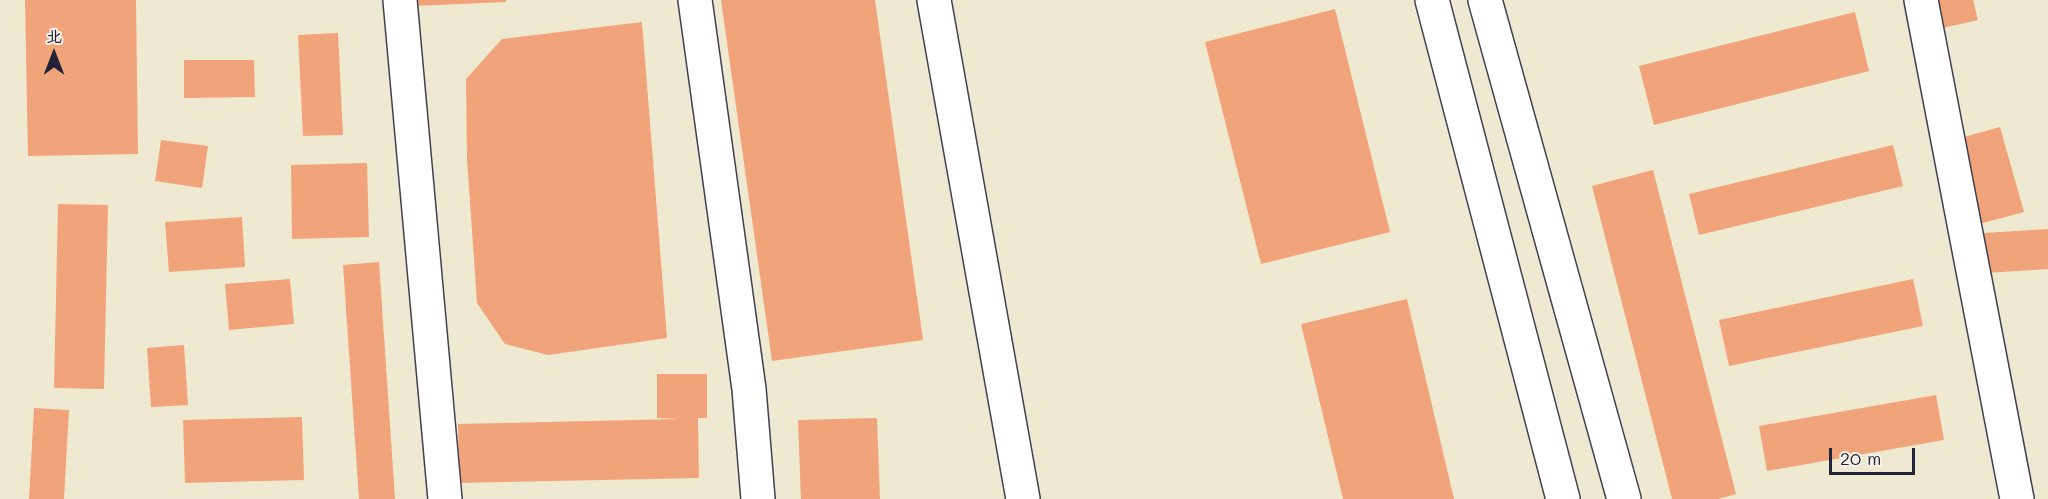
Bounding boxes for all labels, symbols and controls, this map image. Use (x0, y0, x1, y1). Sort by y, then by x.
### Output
north arrow (24, 24, 84, 84)
text: 北 (46, 25, 62, 46)
scale bar (1832, 436, 1918, 474)
text: 20 m (1840, 446, 1881, 470)

